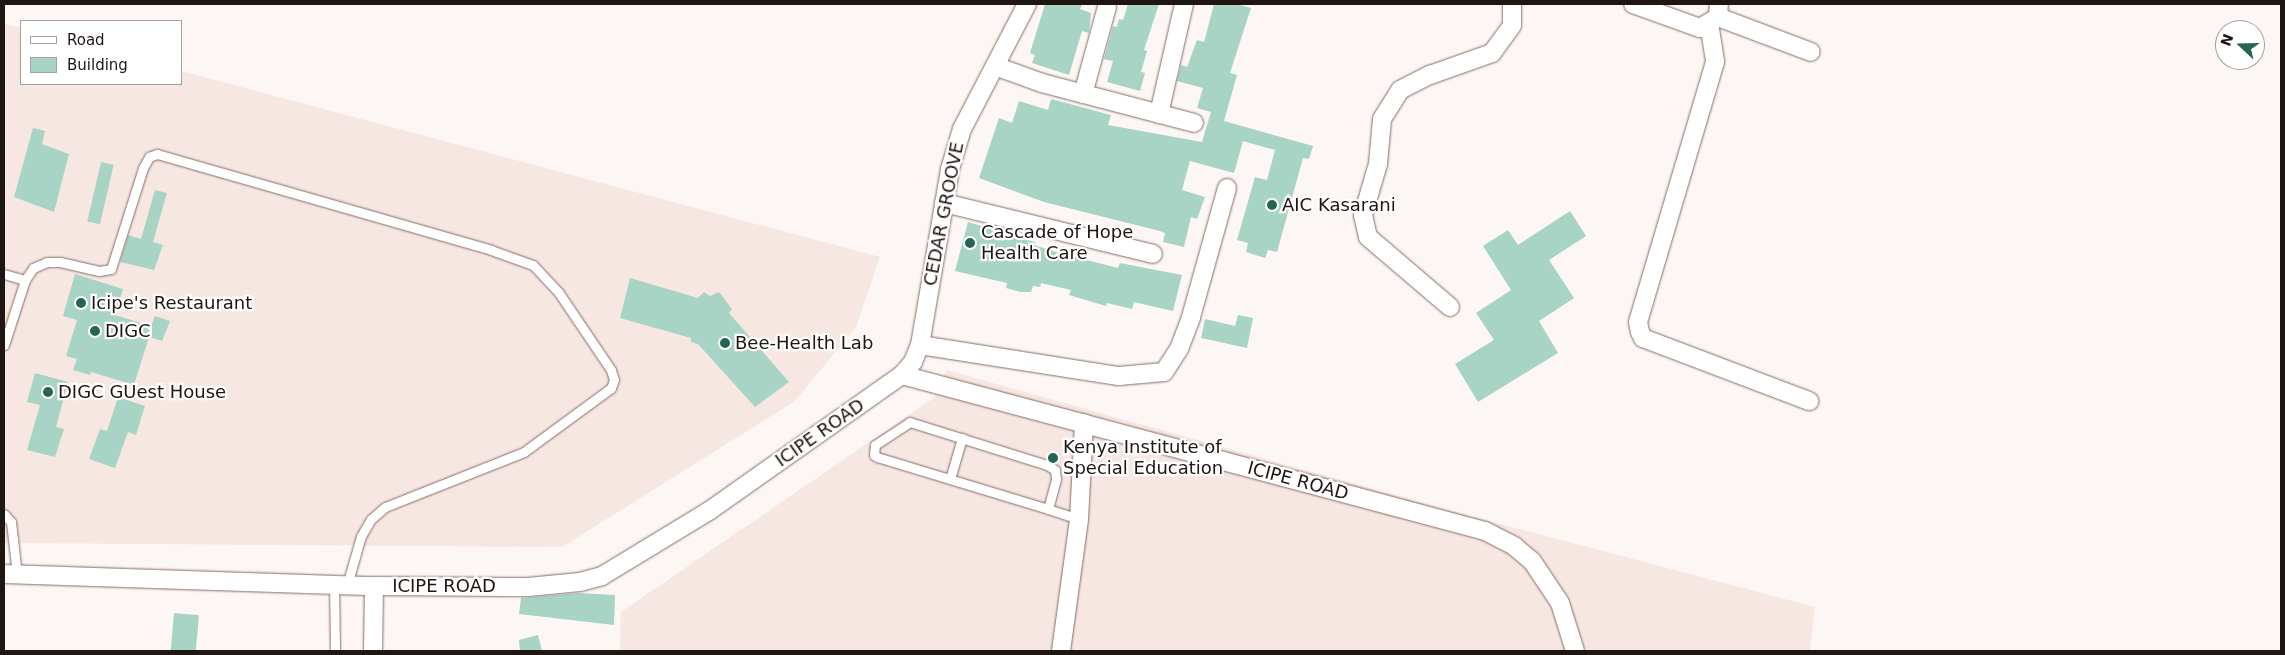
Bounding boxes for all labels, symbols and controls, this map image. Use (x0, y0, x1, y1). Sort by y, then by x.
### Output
legend (20, 20, 182, 85)
north arrow (2215, 20, 2265, 70)
text: Road (67, 31, 105, 49)
text: N (2217, 32, 2236, 48)
text: Building (67, 56, 128, 74)
street label: CEDAR GROOVE (919, 140, 969, 288)
place label: AIC Kasarani (1282, 194, 1396, 216)
marker: AIC Kasarani (1266, 199, 1278, 211)
place label: Cascade of Hope Health Care (981, 222, 1133, 264)
marker: Cascade of Hope Health Care (963, 236, 977, 250)
place label: Icipe's Restaurant (91, 292, 252, 314)
marker: Icipe's Restaurant (75, 297, 87, 309)
place label: DIGC (105, 320, 151, 342)
marker: DIGC (89, 325, 101, 337)
place label: Bee-Health Lab (735, 332, 873, 354)
marker: Bee-Health Lab (719, 337, 731, 349)
place label: DIGC GUest House (58, 381, 226, 403)
marker: DIGC GUest House (42, 386, 54, 398)
street label: ICIPE ROAD (771, 394, 869, 472)
place label: Kenya Institute of Special Education (1063, 437, 1223, 479)
marker: Kenya Institute of Special Education (1047, 452, 1059, 464)
street label: ICIPE ROAD (1245, 457, 1351, 505)
street label: ICIPE ROAD (392, 575, 496, 597)

